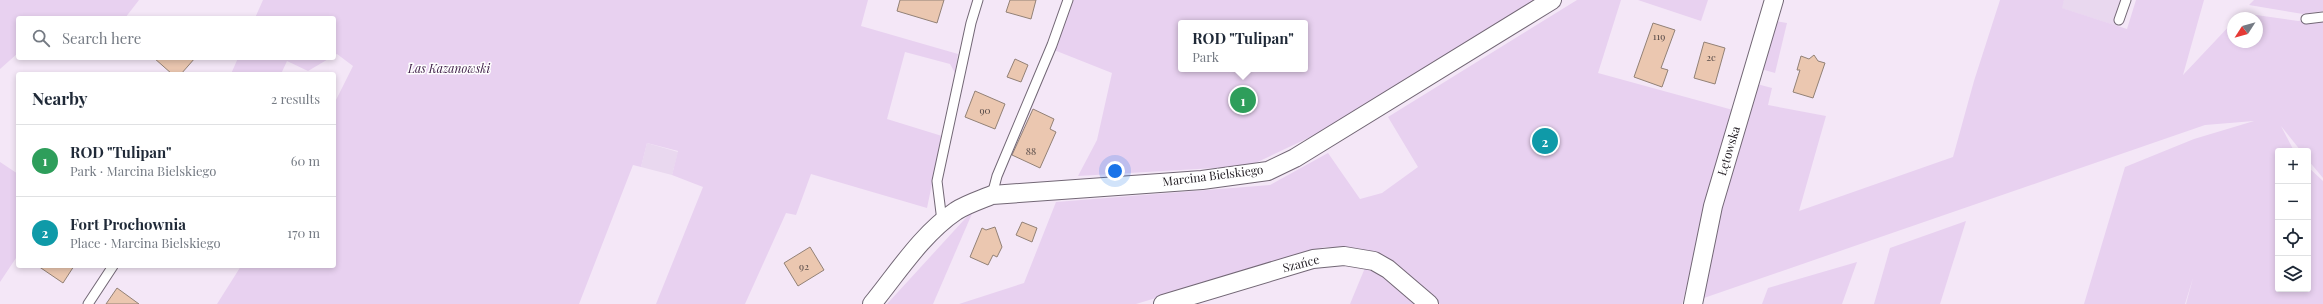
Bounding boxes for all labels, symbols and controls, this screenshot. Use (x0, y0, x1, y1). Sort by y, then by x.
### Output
north arrow (2227, 12, 2263, 48)
search box (16, 16, 336, 60)
popup (1178, 20, 1308, 72)
icon: search (30, 27, 52, 49)
text: Search here (62, 28, 141, 48)
text: ROD "Tulipan" (1192, 28, 1294, 48)
house number: 119 (1653, 29, 1665, 43)
text: Park (1192, 48, 1219, 65)
house number: 2c (1706, 50, 1716, 64)
park label: Las Kazanowski (407, 60, 490, 76)
pin: 1 (1230, 85, 1256, 115)
text: Nearby (32, 87, 87, 109)
text: 2 results (271, 90, 320, 107)
house number: 90 (979, 103, 991, 117)
street label: Łętowska (1713, 124, 1743, 177)
pin: 2 (1532, 126, 1558, 156)
text: ROD "Tulipan" (70, 142, 172, 162)
house number: 88 (1026, 144, 1036, 158)
map controls (2275, 148, 2311, 292)
button: + (2275, 148, 2311, 184)
text: 1 (43, 152, 47, 169)
text: 60 m (291, 152, 320, 169)
your location (1105, 161, 1125, 181)
street label: Marcina Bielskiego (1161, 161, 1265, 189)
text: Park · Marcina Bielskiego (70, 162, 216, 179)
button: − (2275, 184, 2311, 220)
text: Fort Prochownia (70, 214, 186, 234)
button: locate (2275, 220, 2311, 256)
text: 2 (42, 224, 48, 241)
text: 170 m (287, 224, 320, 241)
text: Place · Marcina Bielskiego (70, 234, 221, 251)
street label: Szańce (1281, 251, 1321, 275)
button: layers (2275, 256, 2311, 292)
house number: 92 (799, 259, 809, 273)

